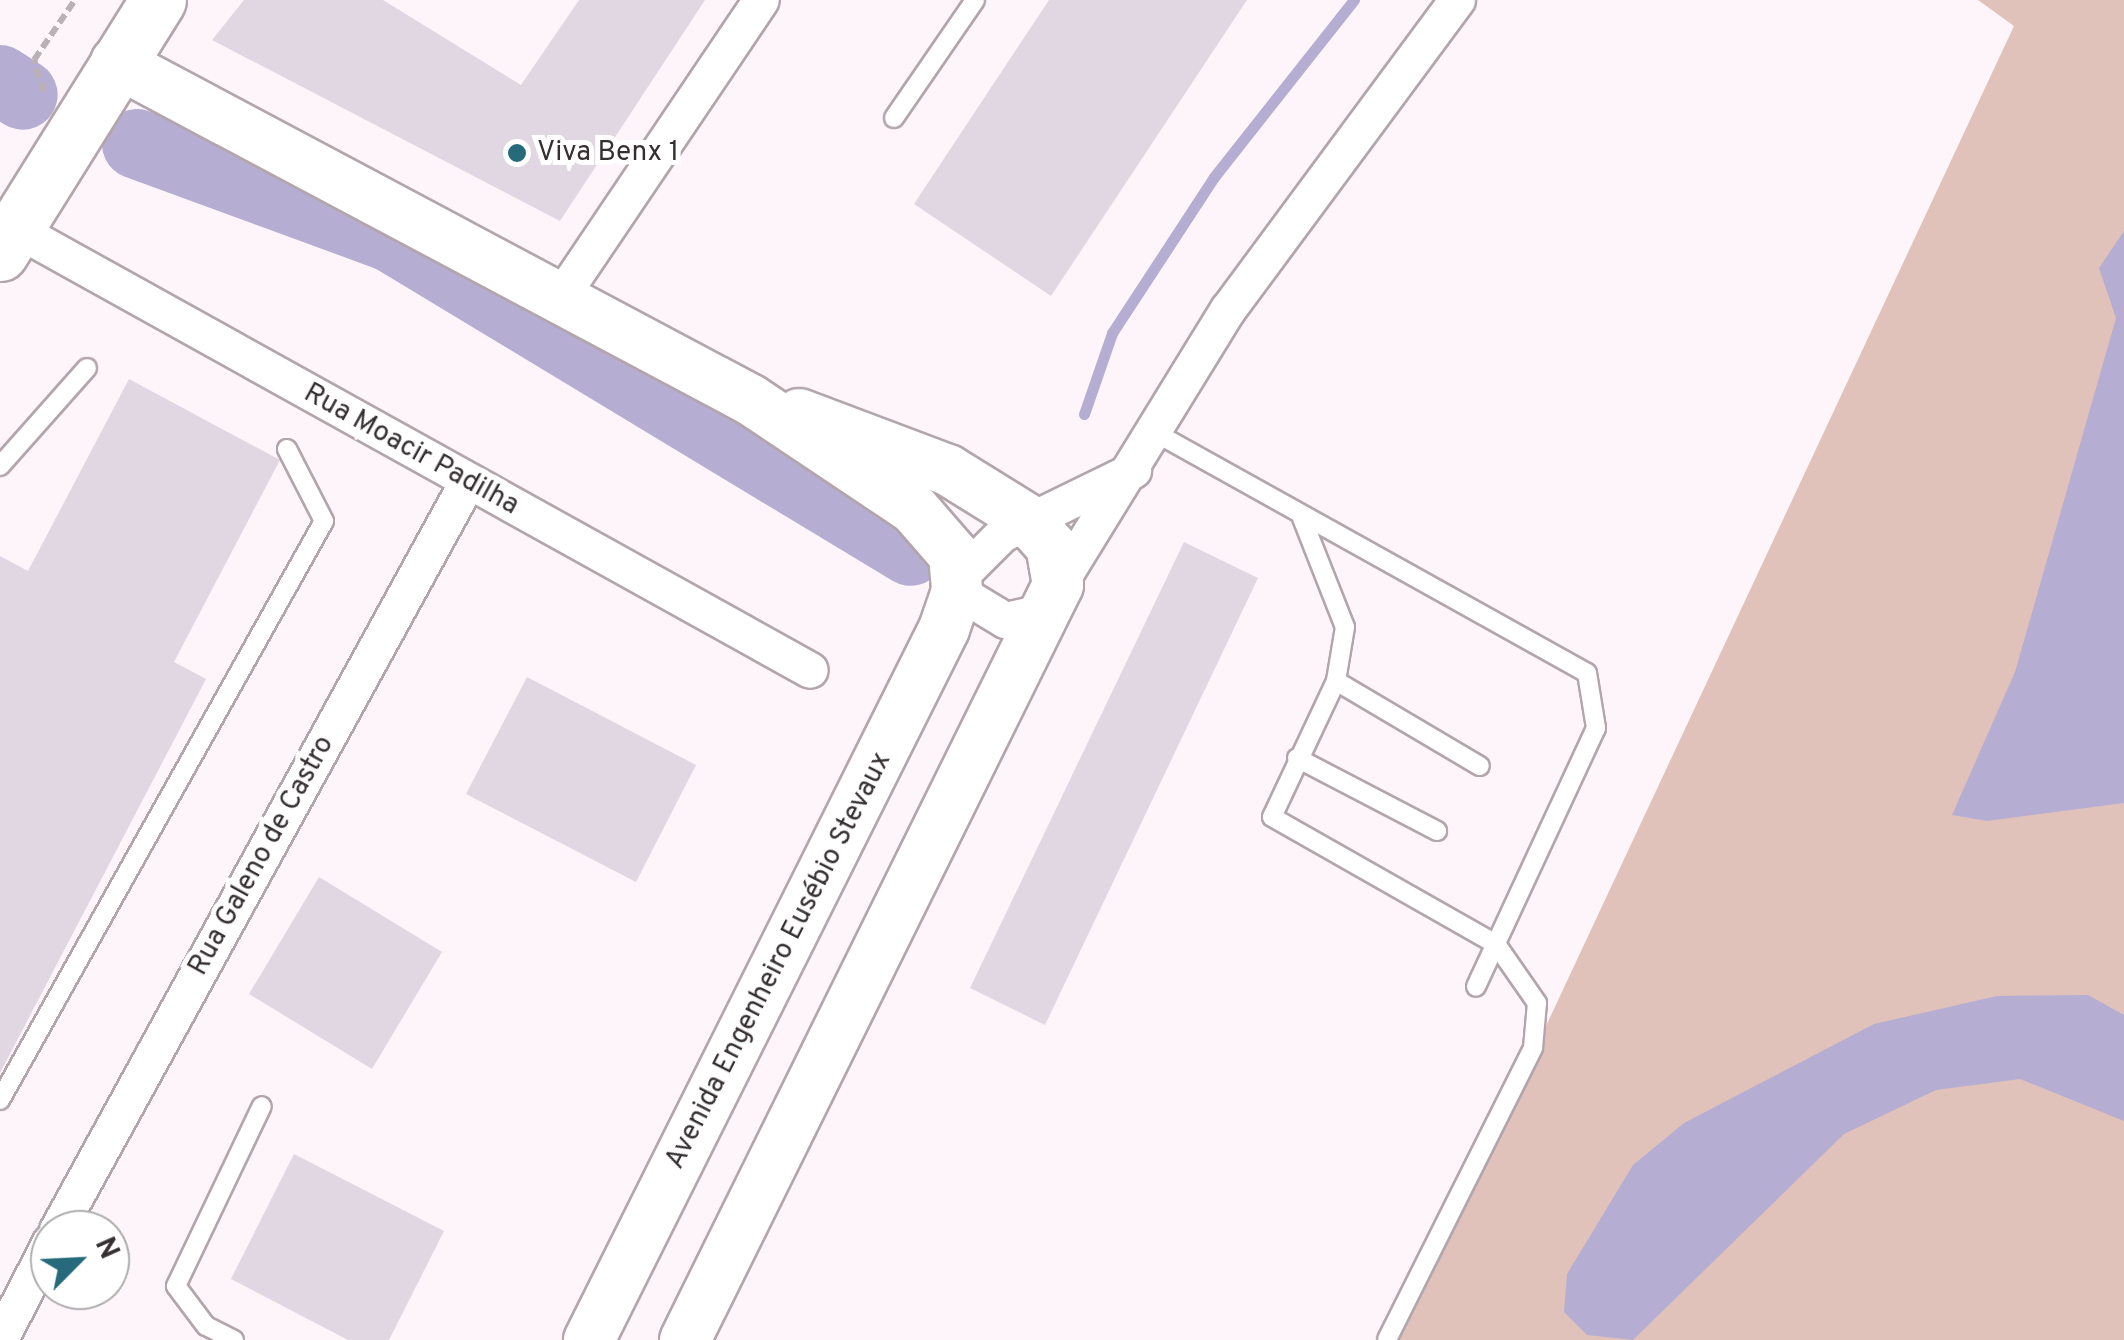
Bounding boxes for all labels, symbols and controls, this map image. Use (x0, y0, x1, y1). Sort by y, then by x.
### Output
place label: Viva Benx 1 (537, 136, 679, 170)
marker: Viva Benx 1 (506, 142, 528, 164)
street label: Rua Moacir Padilha (298, 377, 524, 523)
street label: Rua Galeno de Castro (182, 730, 342, 982)
street label: Avenida Engenheiro Eusébio Stevaux (659, 747, 899, 1175)
north arrow (30, 1210, 130, 1310)
text: N (85, 1232, 126, 1265)

